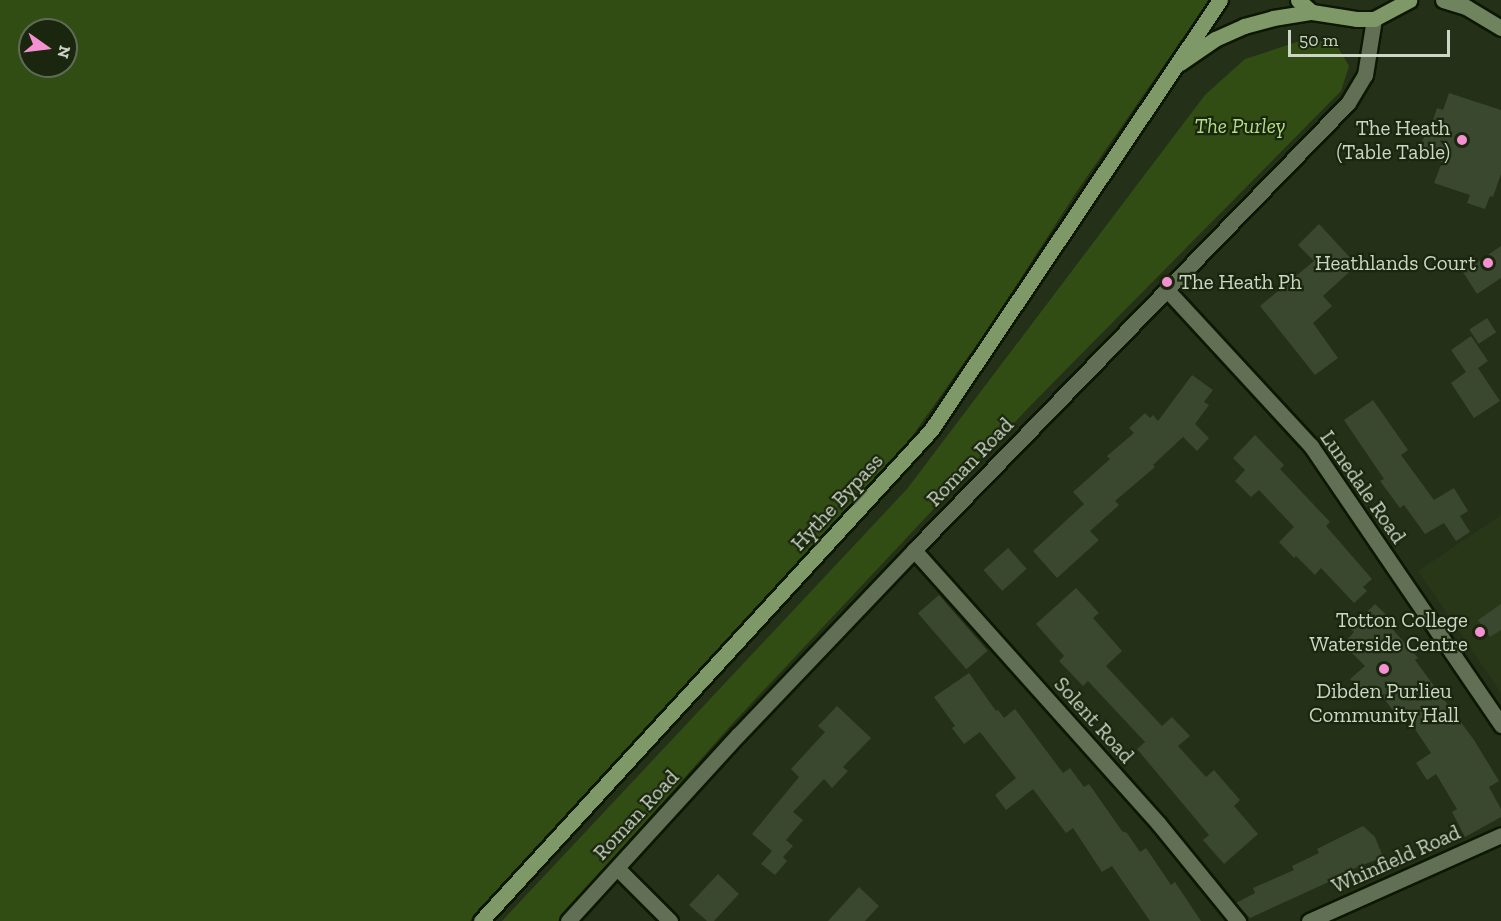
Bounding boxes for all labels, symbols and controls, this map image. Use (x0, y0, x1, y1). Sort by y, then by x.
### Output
north arrow (18, 18, 78, 78)
scale bar (1291, 18, 1453, 56)
text: 50 m (1299, 29, 1338, 51)
text: N (53, 44, 75, 60)
park label: The Purley (1195, 113, 1285, 139)
place label: The Heath (Table Table) (1336, 115, 1450, 165)
marker: The Heath (Table Table) (1455, 133, 1469, 147)
place label: Heathlands Court (1315, 250, 1476, 276)
marker: Heathlands Court (1481, 256, 1495, 270)
place label: The Heath Ph (1179, 269, 1302, 295)
marker: The Heath Ph (1160, 275, 1174, 289)
street label: Roman Road (921, 412, 1019, 512)
street label: Lunedale Road (1315, 426, 1411, 548)
street label: Hythe Bypass (786, 448, 888, 556)
place label: Totton College Waterside Centre (1309, 607, 1468, 657)
marker: Totton College Waterside Centre (1473, 625, 1487, 639)
marker: Dibden Purlieu Community Hall (1377, 662, 1391, 676)
street label: Solent Road (1049, 672, 1139, 768)
place label: Dibden Purlieu Community Hall (1309, 678, 1459, 728)
street label: Roman Road (588, 765, 684, 865)
street label: Whinfield Road (1328, 819, 1464, 899)

